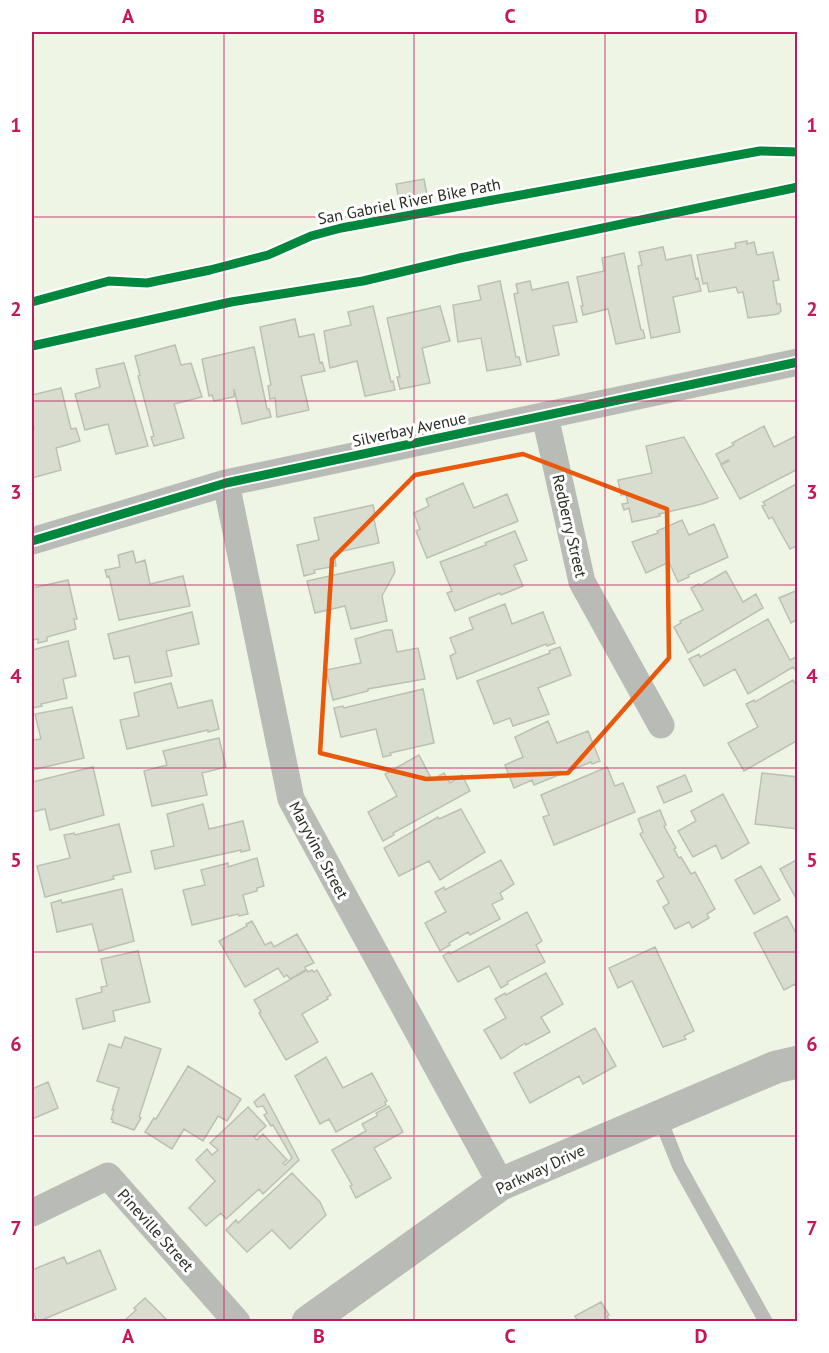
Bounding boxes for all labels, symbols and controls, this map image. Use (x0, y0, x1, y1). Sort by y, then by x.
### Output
text: A (122, 3, 135, 29)
text: B (313, 3, 325, 29)
text: C (504, 3, 516, 29)
text: D (695, 3, 708, 29)
text: 1 (10, 112, 22, 138)
text: 1 (806, 112, 818, 138)
street label: San Gabriel River Bike Path (316, 173, 502, 229)
text: 2 (10, 296, 22, 322)
text: 2 (806, 296, 818, 322)
street label: Silverbay Avenue (350, 407, 468, 451)
street label: Redberry Street (548, 473, 592, 580)
text: 3 (10, 479, 22, 505)
text: 3 (806, 479, 818, 505)
text: 4 (10, 663, 22, 689)
text: 4 (806, 663, 818, 689)
street label: Maryvine Street (285, 798, 353, 903)
text: 5 (10, 847, 22, 873)
text: 5 (806, 847, 818, 873)
text: 6 (10, 1031, 22, 1057)
text: 6 (806, 1031, 818, 1057)
street label: Parkway Drive (492, 1140, 588, 1198)
street label: Pineville Street (114, 1185, 199, 1276)
text: 7 (10, 1215, 22, 1241)
text: 7 (806, 1215, 818, 1241)
text: A (122, 1323, 135, 1349)
text: B (313, 1323, 325, 1349)
text: C (504, 1323, 516, 1349)
text: D (695, 1323, 708, 1349)

